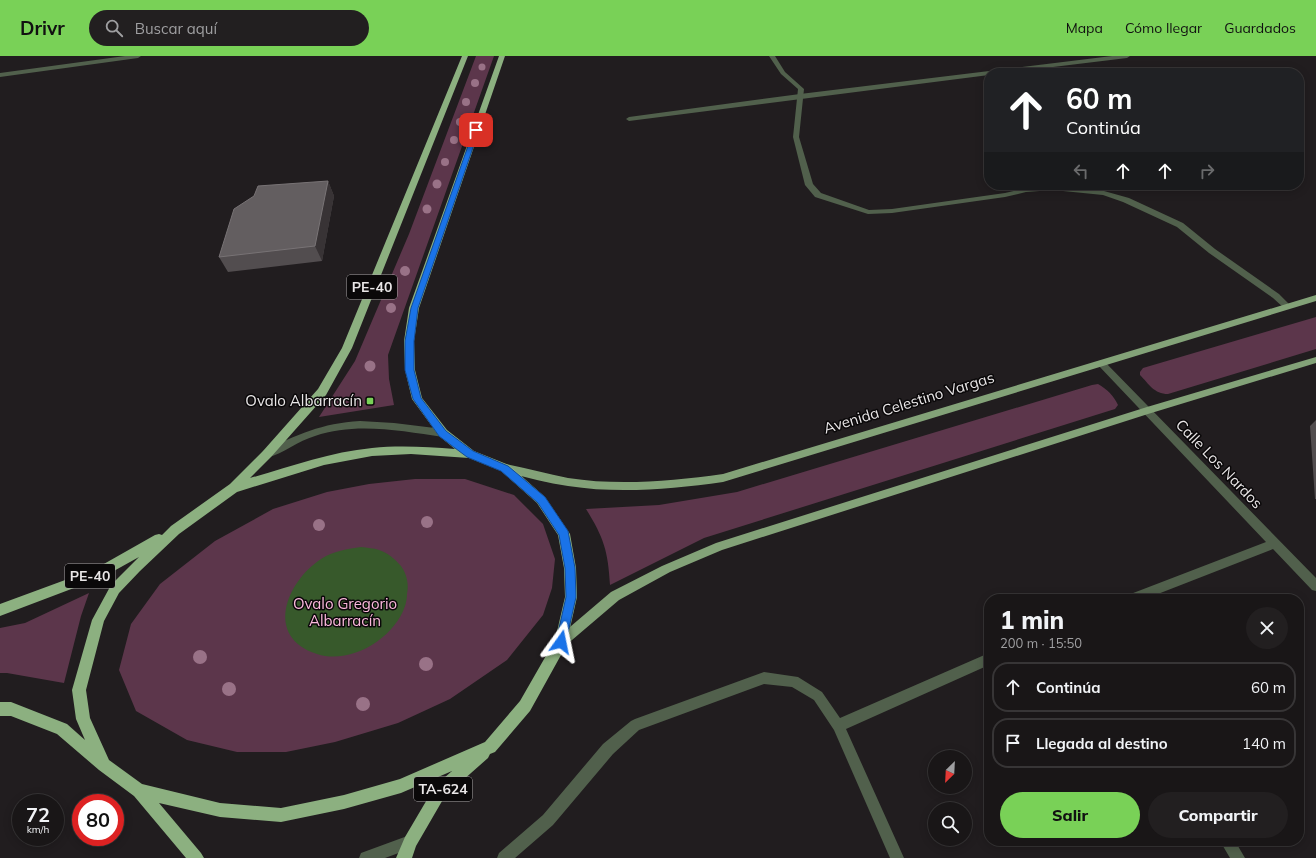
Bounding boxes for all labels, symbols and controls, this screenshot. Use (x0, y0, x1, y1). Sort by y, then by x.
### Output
search box (89, 10, 369, 46)
text: Drivr (20, 16, 65, 40)
icon: search (103, 17, 125, 39)
text: Buscar aquí (135, 19, 217, 38)
text: Mapa (1066, 19, 1103, 37)
text: Cómo llegar (1125, 19, 1202, 37)
text: Guardados (1224, 19, 1296, 37)
text: 60 m (1066, 81, 1132, 116)
icon: ahead (1000, 84, 1052, 136)
pin (459, 113, 493, 147)
text: Continúa (1066, 116, 1141, 139)
icon: arrive (465, 119, 487, 141)
icon: left (1070, 160, 1092, 182)
icon: ahead (1112, 160, 1134, 182)
icon: ahead (1154, 160, 1176, 182)
icon: right (1196, 160, 1218, 182)
road number: PE-40 (347, 275, 397, 299)
street label: Avenida Celestino Vargas (821, 367, 996, 438)
place label: Ovalo Albarracín (245, 391, 362, 410)
marker: Ovalo Albarracín (365, 396, 375, 406)
street label: Calle Los Nardos (1172, 415, 1267, 512)
road number: PE-40 (65, 564, 115, 588)
park label: Ovalo Gregorio Albarracín (293, 594, 397, 630)
text: 1 min (1000, 605, 1064, 635)
button: close (1246, 607, 1288, 649)
position arrow (540, 621, 582, 663)
text: 200 m · 15:50 (1000, 635, 1082, 651)
icon: ahead (1002, 676, 1024, 698)
text: Continúa (1036, 678, 1101, 697)
text: 60 m (1251, 678, 1286, 697)
icon: arrive (1002, 732, 1024, 754)
text: Llegada al destino (1036, 734, 1168, 753)
text: 140 m (1242, 734, 1286, 753)
north arrow (928, 750, 972, 794)
map controls (928, 750, 972, 846)
road number: TA-624 (414, 777, 472, 801)
button: Salir (1000, 792, 1140, 838)
button: Compartir (1148, 792, 1288, 838)
speed limit sign: 80 (72, 794, 124, 846)
text: 72 (26, 802, 50, 827)
button: search (928, 802, 972, 846)
text: km/h (27, 823, 49, 836)

